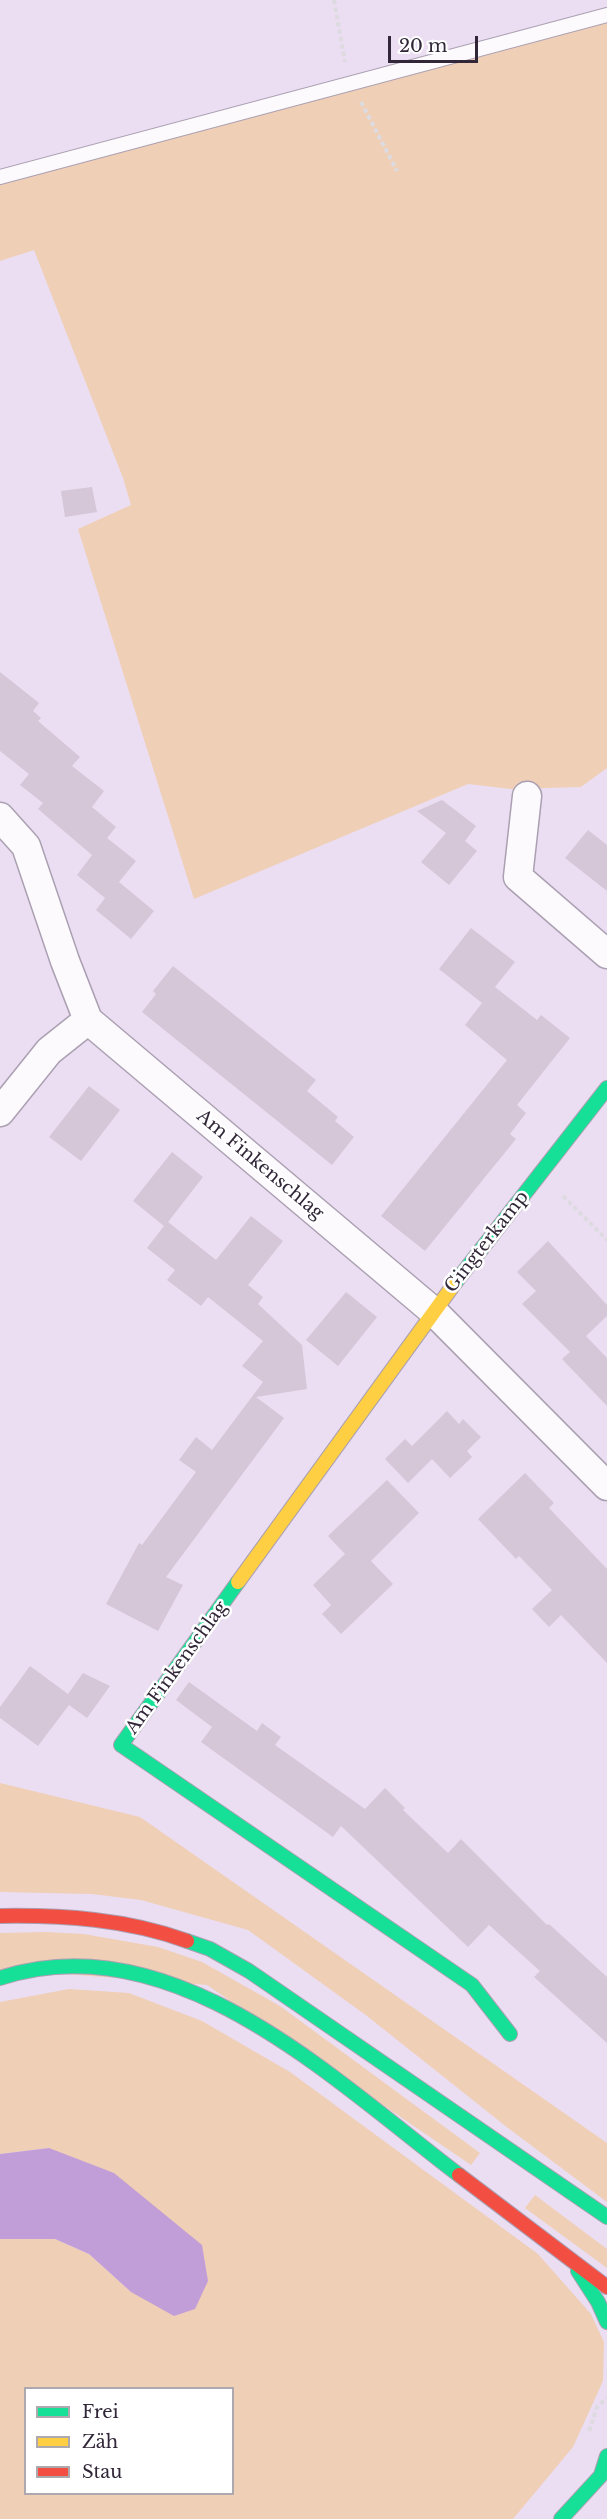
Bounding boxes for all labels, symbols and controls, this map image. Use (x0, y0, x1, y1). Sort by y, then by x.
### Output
scale bar (391, 24, 481, 62)
text: 20 m (399, 35, 447, 57)
street label: Am Finkenschlag (192, 1106, 328, 1224)
street label: Gingterkamp (441, 1187, 533, 1297)
street label: Am Finkenschlag (122, 1597, 232, 1739)
legend (24, 2387, 234, 2495)
text: Frei (82, 2401, 119, 2423)
text: Zäh (82, 2431, 118, 2453)
text: Stau (82, 2461, 122, 2483)

